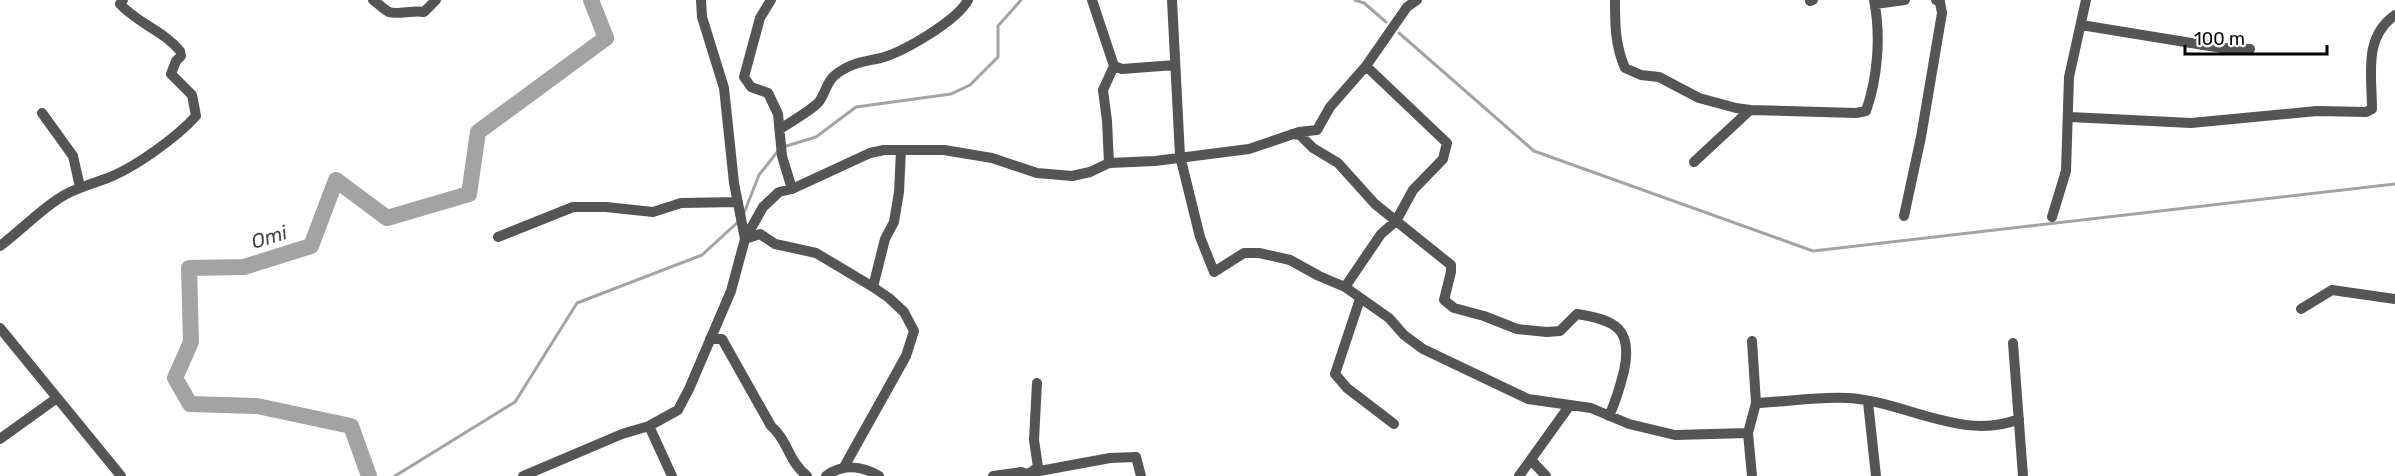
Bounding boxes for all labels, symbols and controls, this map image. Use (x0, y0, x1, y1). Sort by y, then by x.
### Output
scale bar (2185, 18, 2328, 56)
text: 100 m (2194, 28, 2245, 50)
water label: Omi (248, 220, 291, 254)

